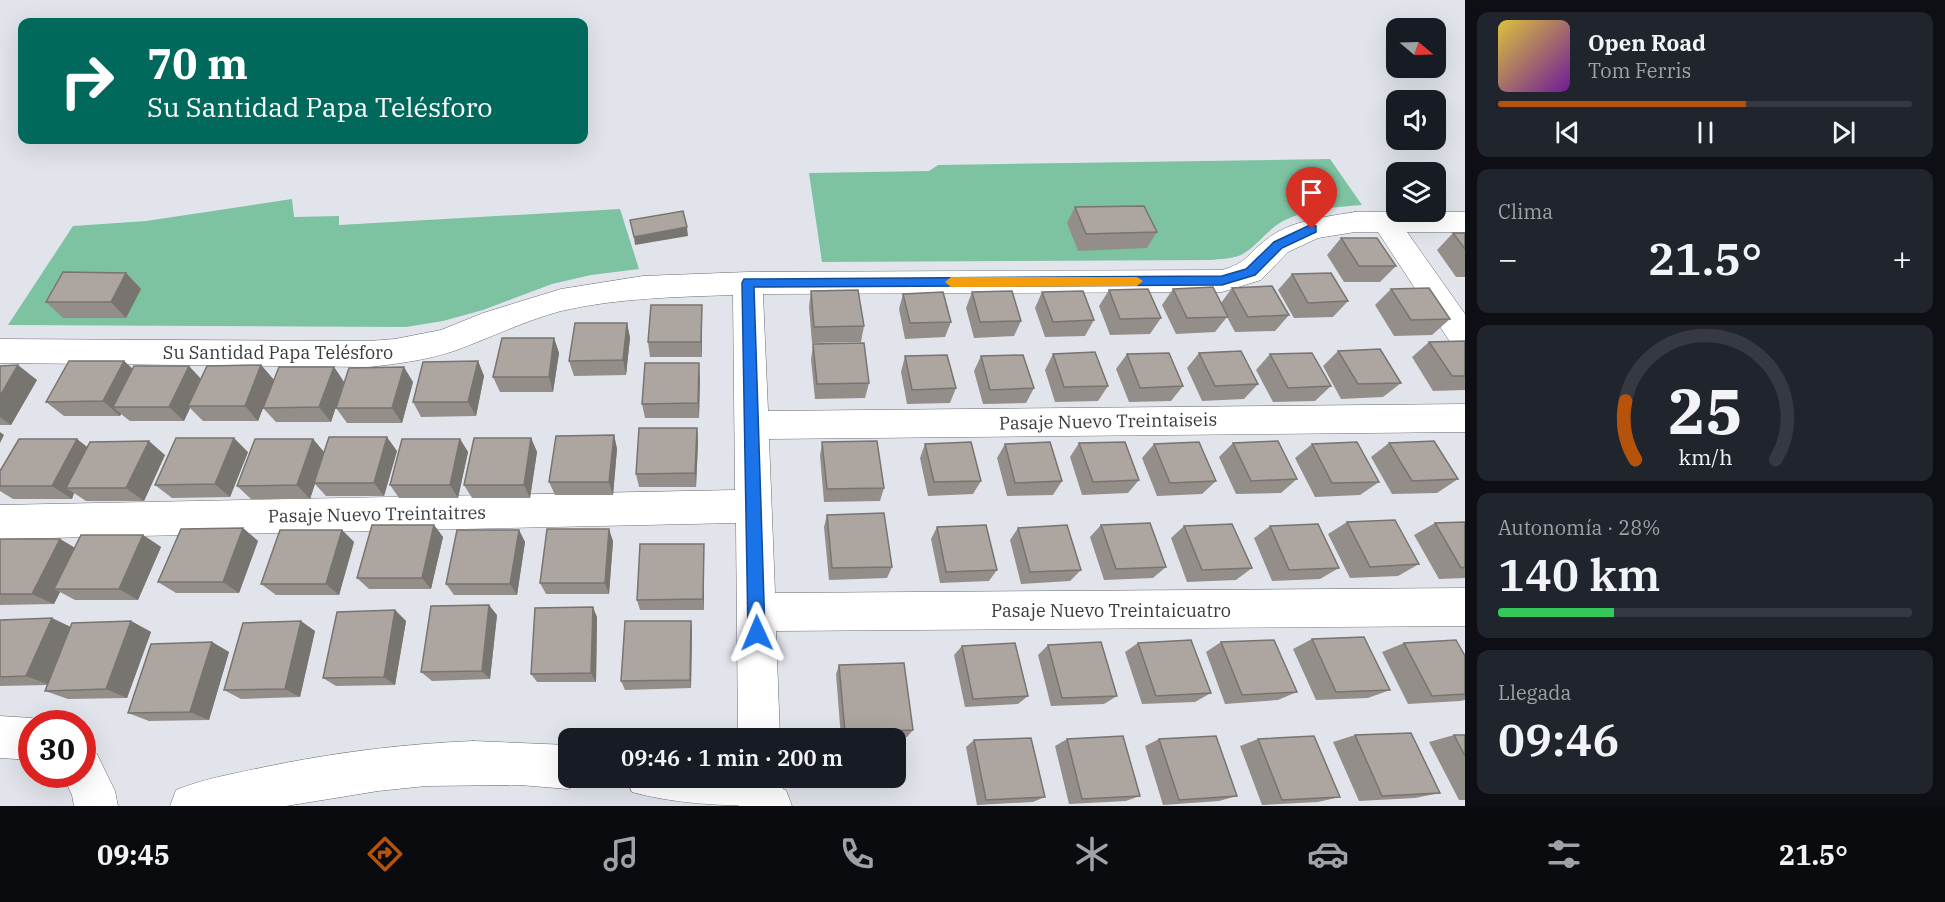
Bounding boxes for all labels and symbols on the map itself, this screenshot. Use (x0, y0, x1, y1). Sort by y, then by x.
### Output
north arrow (1386, 18, 1446, 78)
pin (1286, 167, 1337, 229)
street label: Su Santidad Papa Telésforo (163, 341, 393, 364)
street label: Pasaje Nuevo Treintaiseis (999, 408, 1217, 434)
street label: Pasaje Nuevo Treintaitres (268, 501, 486, 527)
street label: Pasaje Nuevo Treintaicuatro (991, 599, 1231, 622)
position arrow (725, 601, 789, 665)
speed limit sign: 30 (18, 710, 96, 788)

